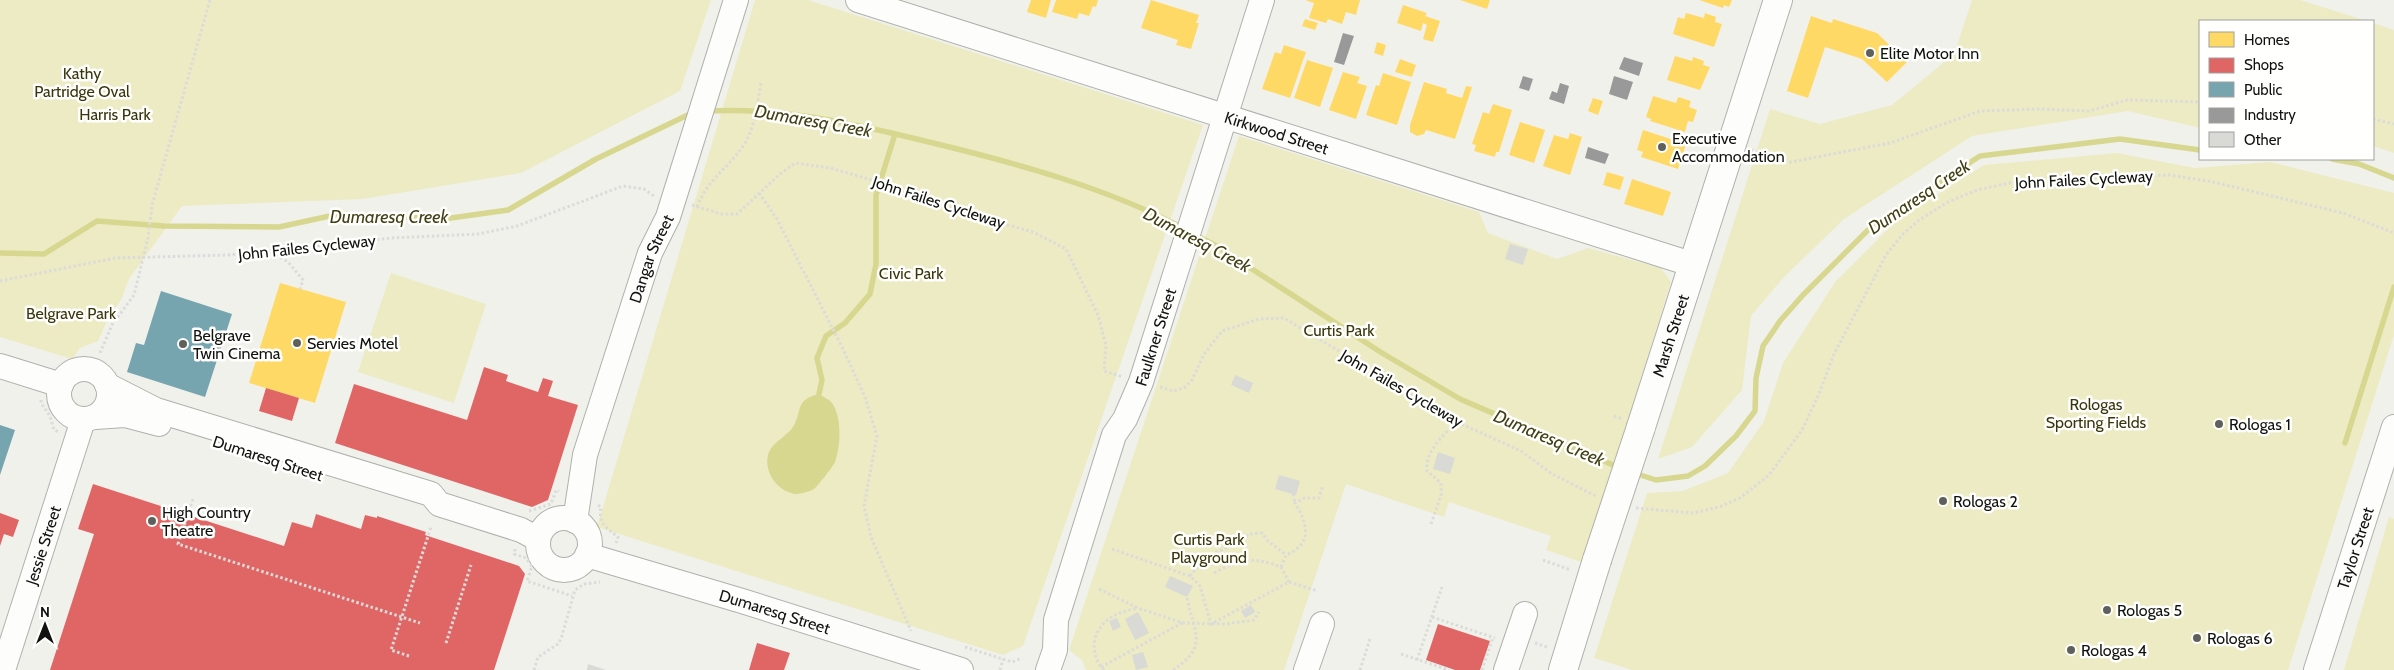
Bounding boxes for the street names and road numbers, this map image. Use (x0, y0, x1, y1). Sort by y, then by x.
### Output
street label: Kirkwood Street (1222, 108, 1331, 159)
street label: John Failes Cycleway (2013, 166, 2154, 193)
street label: John Failes Cycleway (869, 172, 1008, 233)
street label: Dangar Street (626, 211, 678, 305)
street label: John Failes Cycleway (236, 231, 377, 264)
street label: Faulkner Street (1131, 285, 1180, 388)
street label: Marsh Street (1649, 291, 1693, 379)
street label: John Failes Cycleway (1336, 345, 1466, 431)
street label: Dumaresq Street (210, 432, 326, 485)
street label: Jessie Street (22, 503, 65, 588)
street label: Taylor Street (2333, 504, 2378, 592)
street label: Dumaresq Street (717, 586, 833, 638)

